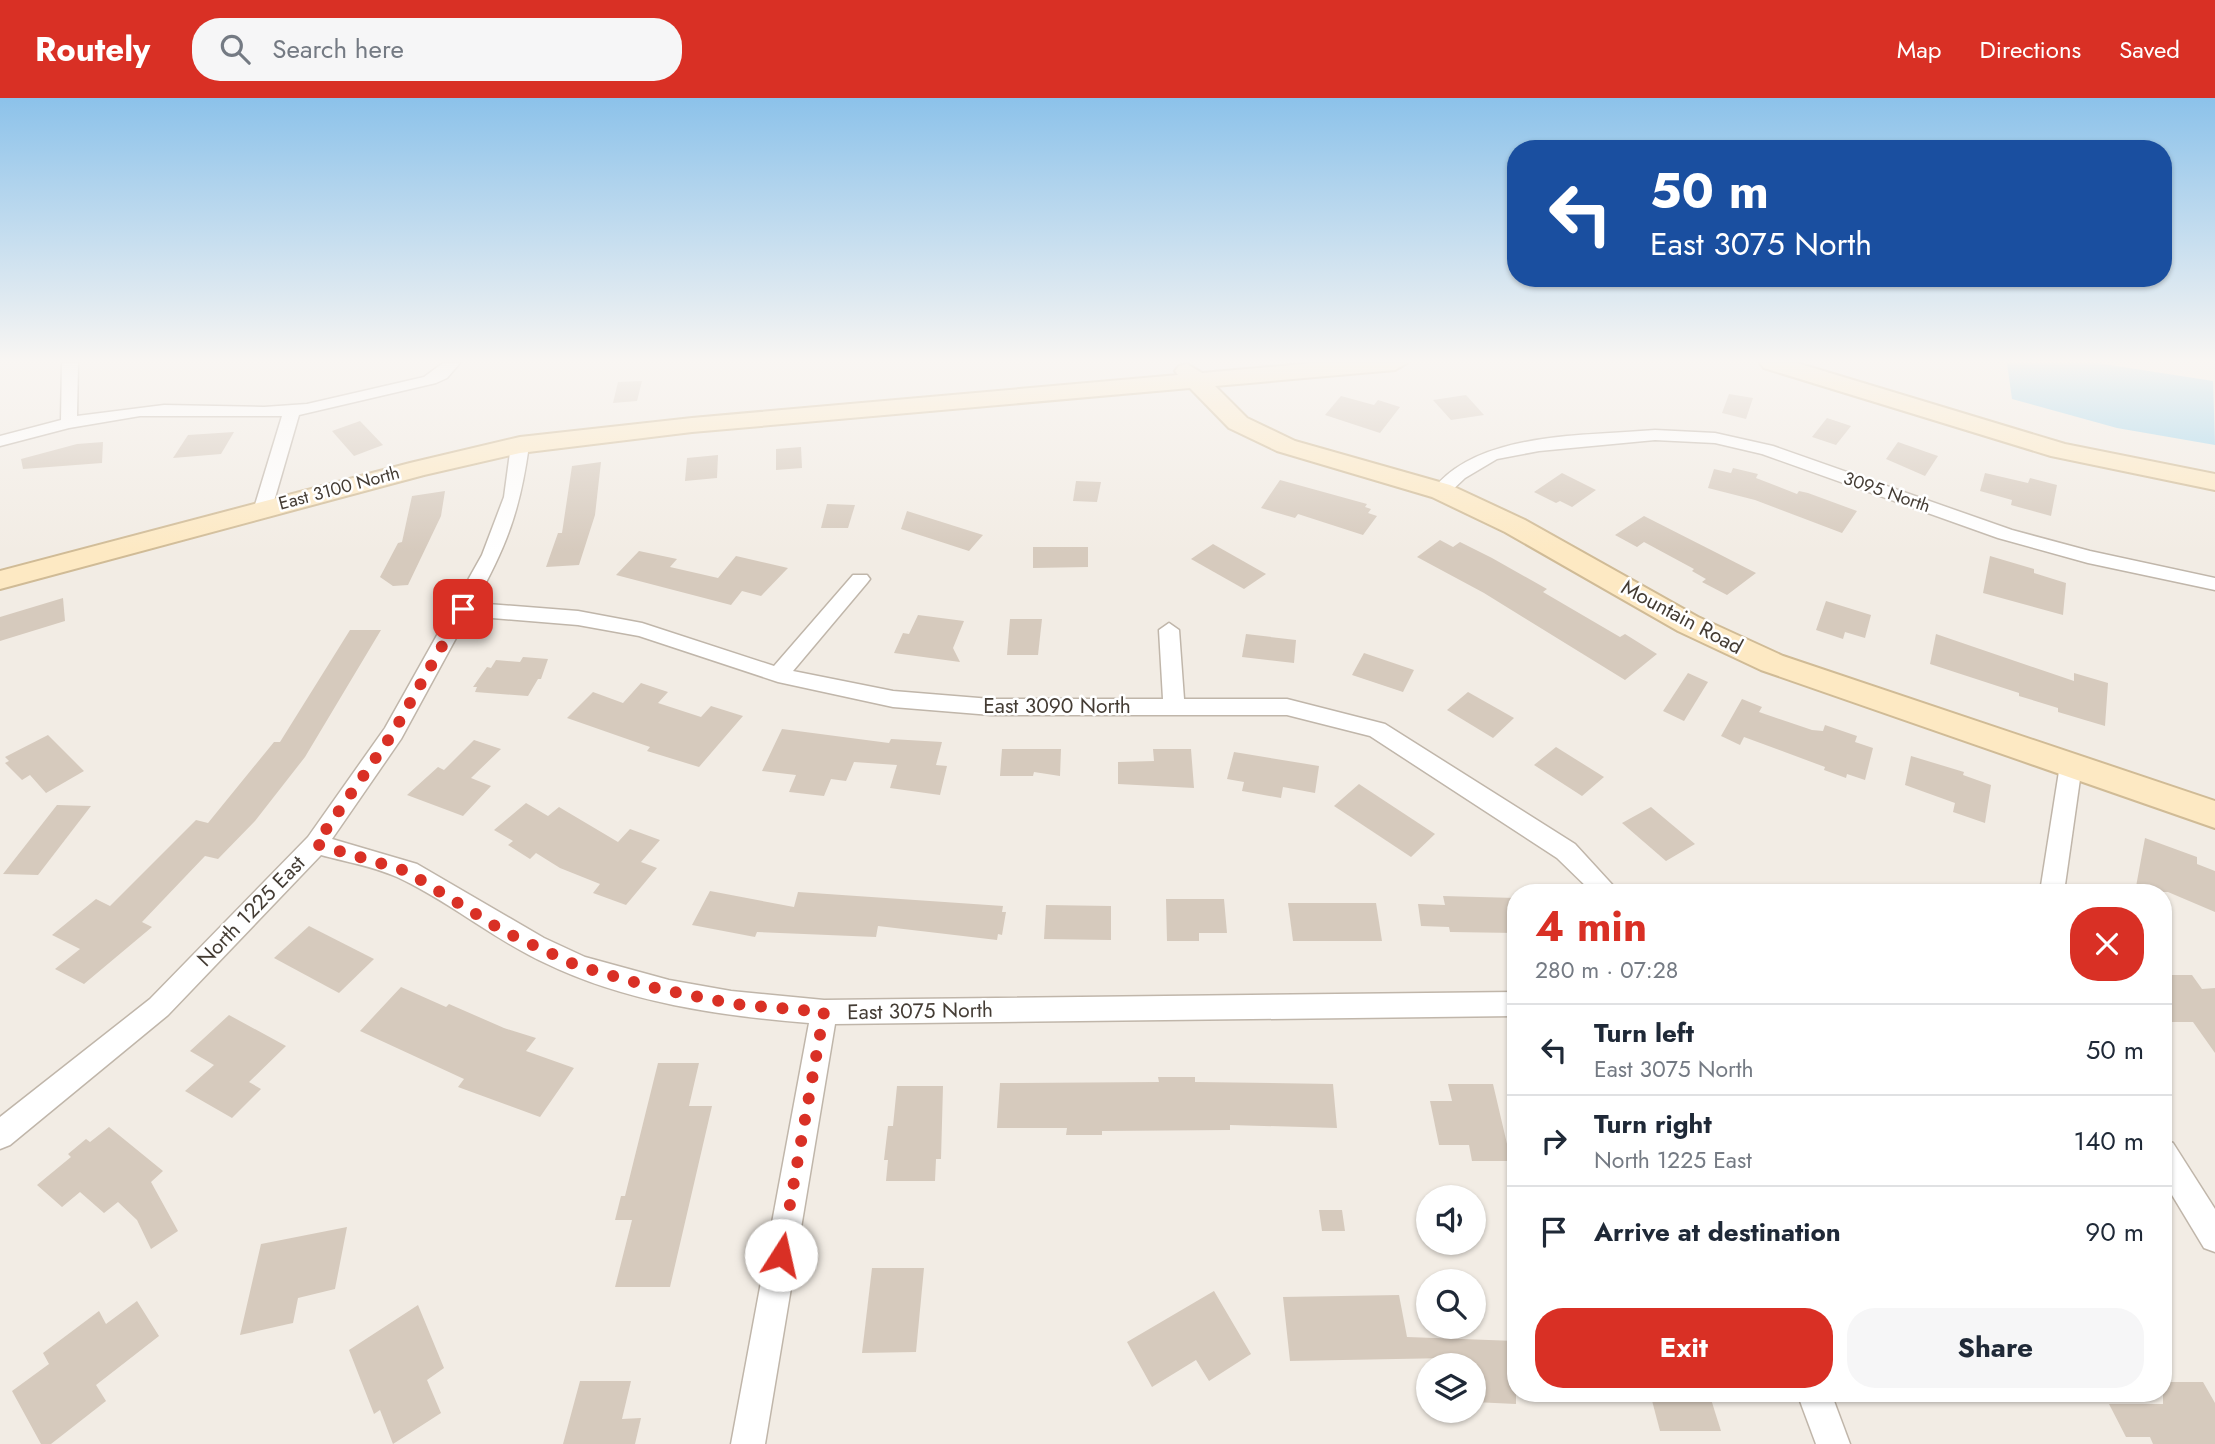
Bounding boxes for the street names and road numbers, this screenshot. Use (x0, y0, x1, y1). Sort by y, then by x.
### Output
street label: East 3100 North (276, 459, 402, 517)
street label: 3095 North (1840, 465, 1934, 519)
street label: Mountain Road (1616, 572, 1748, 662)
street label: East 3090 North (983, 691, 1131, 721)
street label: North 1225 East (190, 849, 312, 973)
street label: East 3075 North (847, 995, 993, 1027)

